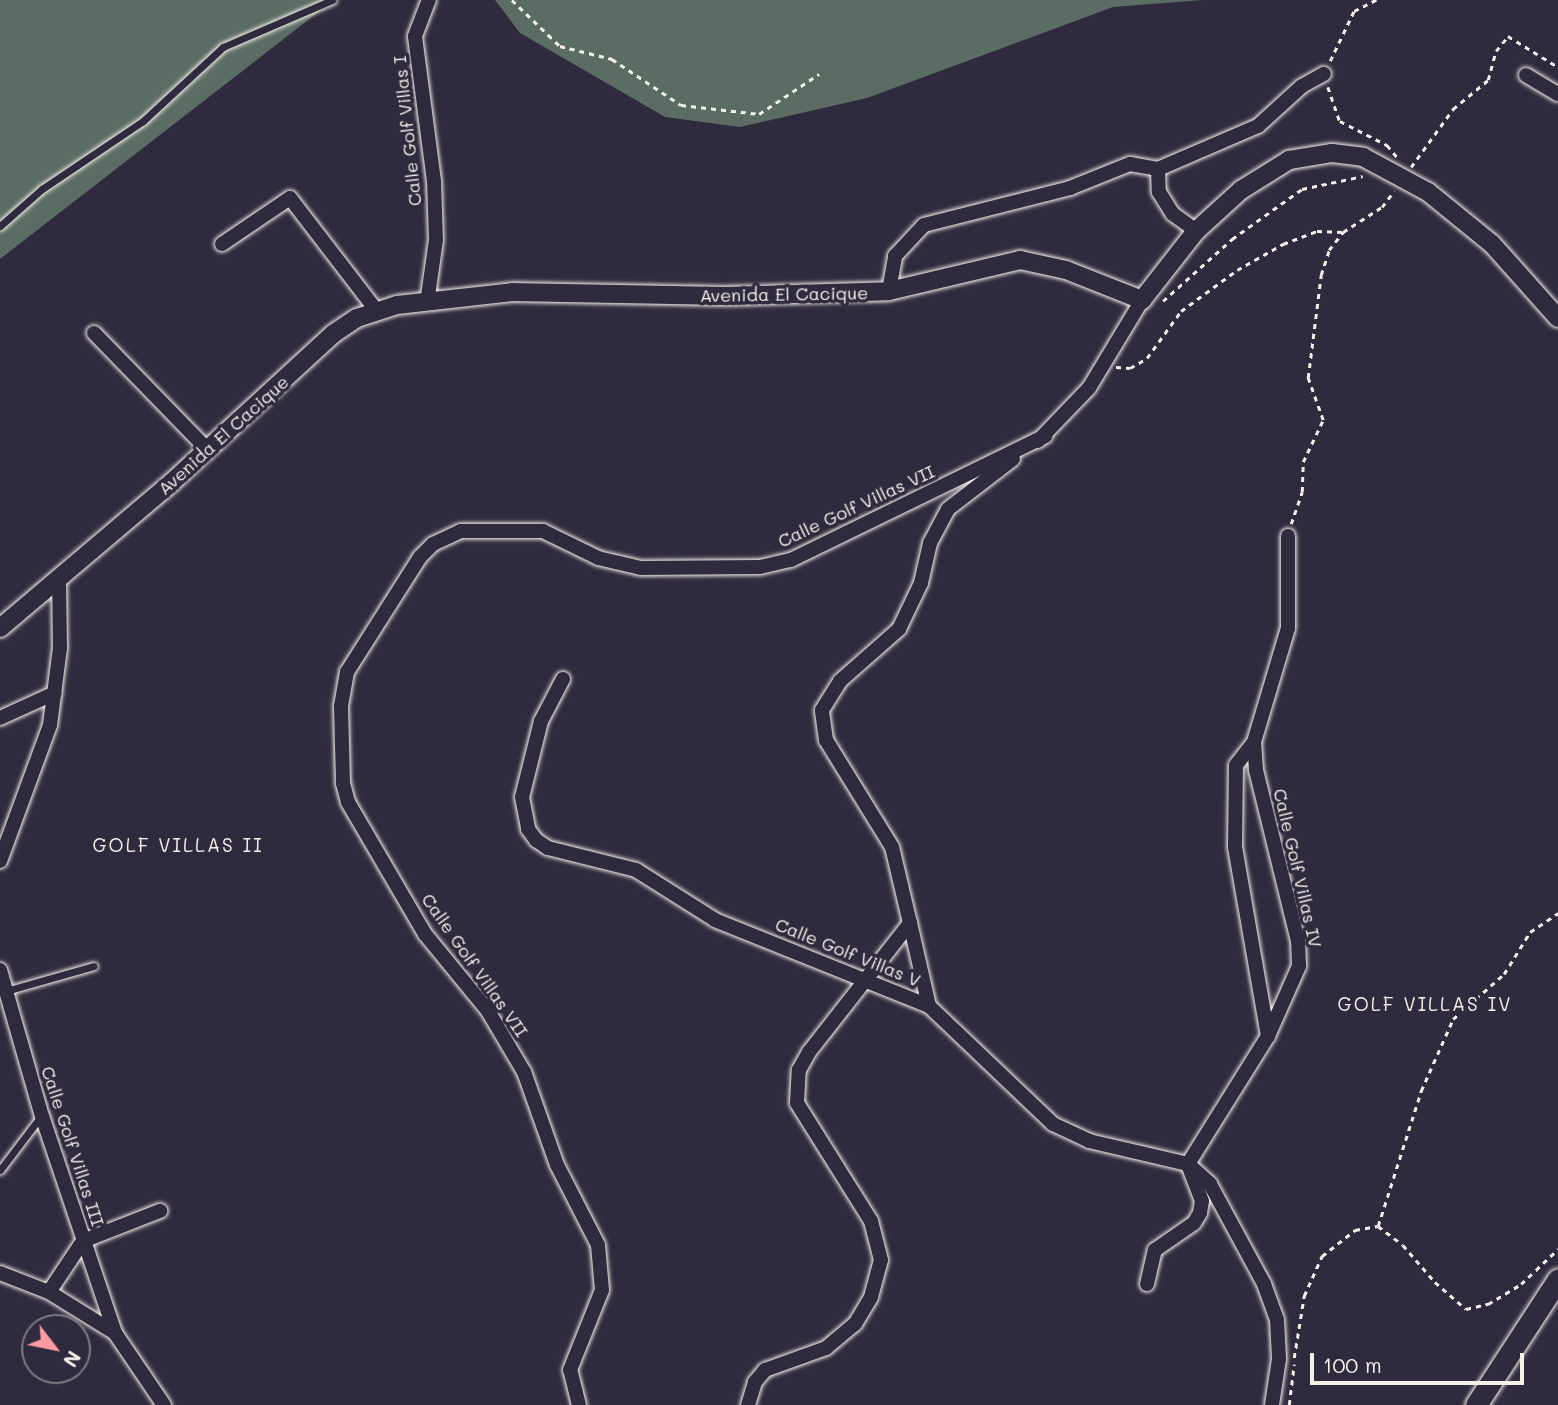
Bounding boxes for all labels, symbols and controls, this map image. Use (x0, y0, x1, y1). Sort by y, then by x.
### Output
street label: Calle Golf Villas I (388, 55, 426, 207)
street label: Avenida El Cacique (700, 282, 868, 306)
street label: Avenida El Cacique (153, 371, 293, 499)
street label: Calle Golf Villas VII (774, 460, 938, 552)
street label: Calle Golf Villas IV (1269, 786, 1327, 950)
district label: GOLF VILLAS II (94, 834, 262, 856)
street label: Calle Golf Villas VII (417, 889, 533, 1041)
street label: Calle Golf Villas V (772, 913, 924, 991)
district label: GOLF VILLAS IV (1339, 993, 1511, 1015)
street label: Calle Golf Villas III (37, 1063, 109, 1229)
north arrow (21, 1314, 91, 1384)
scale bar (1313, 1338, 1526, 1382)
text: N (58, 1347, 87, 1372)
text: 100 m (1323, 1351, 1382, 1378)

